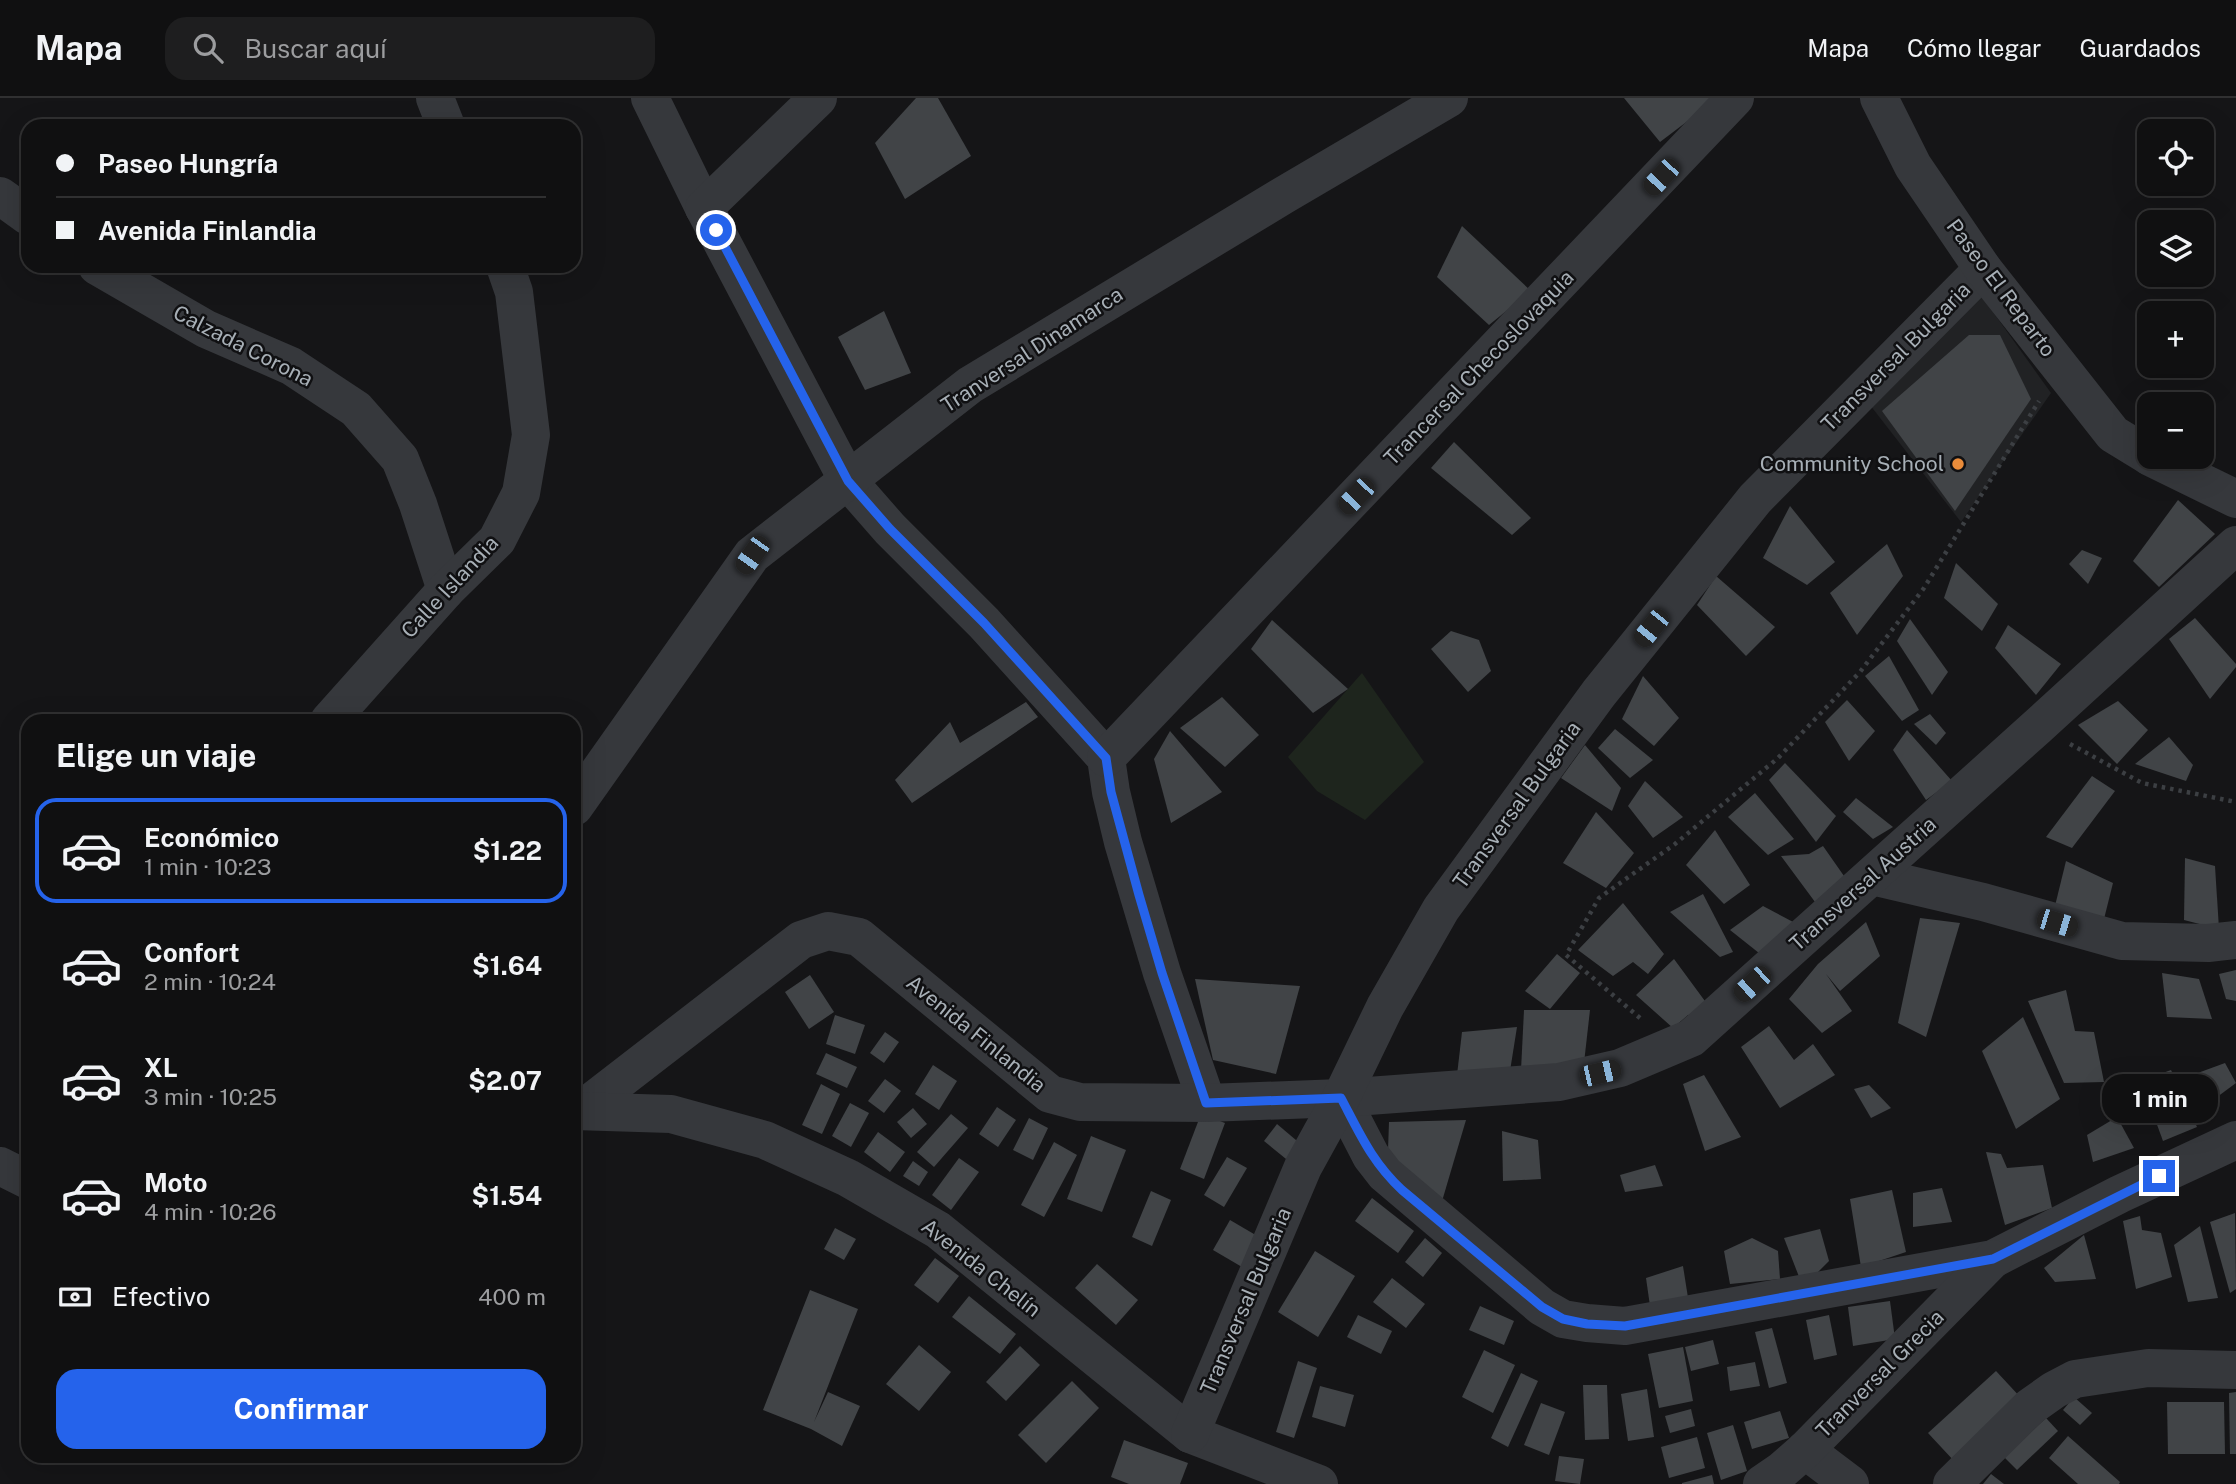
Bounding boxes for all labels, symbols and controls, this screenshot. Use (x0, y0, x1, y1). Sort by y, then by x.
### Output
search box (165, 17, 655, 80)
text: Mapa (35, 29, 123, 67)
icon: search (189, 29, 227, 67)
text: Buscar aquí (245, 33, 386, 64)
text: Mapa (1807, 34, 1869, 62)
text: Cómo llegar (1907, 34, 2041, 62)
text: Guardados (2079, 34, 2201, 62)
map controls (2137, 119, 2214, 469)
button: locate (2137, 119, 2214, 196)
text: Paseo Hungría (98, 148, 278, 179)
car (1639, 154, 1684, 200)
button: layers (2137, 210, 2214, 287)
route start (700, 214, 732, 246)
street label: Paseo El Reparto (1942, 214, 2061, 361)
text: Avenida Finlandia (98, 215, 317, 246)
street label: Trancersal Checoslovaquia (1379, 265, 1579, 470)
street label: Transversal Bulgaria (1816, 277, 1975, 436)
street label: Tranversal Dinamarca (936, 282, 1127, 418)
street label: Calzada Corona (169, 300, 317, 392)
button: + (2137, 301, 2214, 378)
button: − (2137, 392, 2214, 469)
place label: Community School (1760, 451, 1944, 476)
marker: Community School (1950, 456, 1966, 472)
car (1334, 474, 1379, 518)
street label: Calle Islandia (396, 530, 503, 643)
car (732, 532, 773, 578)
car (1630, 605, 1673, 651)
street label: Transversal Bulgaria (1448, 716, 1586, 893)
text: Elige un viaje (56, 737, 256, 774)
street label: Transversal Austria (1784, 811, 1941, 956)
icon: car (60, 819, 123, 882)
text: Económico (144, 822, 279, 853)
text: $1.22 (473, 835, 542, 866)
text: 1 min · 10:23 (144, 853, 272, 880)
car (2034, 907, 2081, 939)
icon: car (60, 934, 123, 997)
text: Confort (144, 937, 240, 968)
text: $1.64 (472, 950, 542, 981)
car (1730, 962, 1775, 1006)
text: 2 min · 10:24 (144, 968, 276, 995)
street label: Avenida Finlandia (902, 970, 1051, 1097)
icon: car (60, 1049, 123, 1112)
text: XL (144, 1052, 178, 1083)
car (1578, 1058, 1623, 1088)
text: $2.07 (468, 1065, 542, 1096)
callout: 1 min (2101, 1074, 2217, 1124)
text: 3 min · 10:25 (144, 1083, 277, 1110)
text: 1 min (2132, 1085, 2188, 1112)
route end (2143, 1160, 2175, 1192)
icon: car (60, 1164, 123, 1227)
text: Moto (144, 1167, 207, 1198)
text: $1.54 (472, 1180, 542, 1211)
text: 4 min · 10:26 (144, 1198, 276, 1225)
street label: Transversal Bulgaria (1195, 1204, 1296, 1398)
street label: Avenida Chelín (917, 1213, 1046, 1322)
icon: cash (56, 1278, 94, 1316)
text: Efectivo (112, 1281, 210, 1312)
text: 400 m (478, 1283, 546, 1310)
street label: Tranversal Grecia (1811, 1305, 1949, 1443)
button: Confirmar (56, 1369, 546, 1449)

